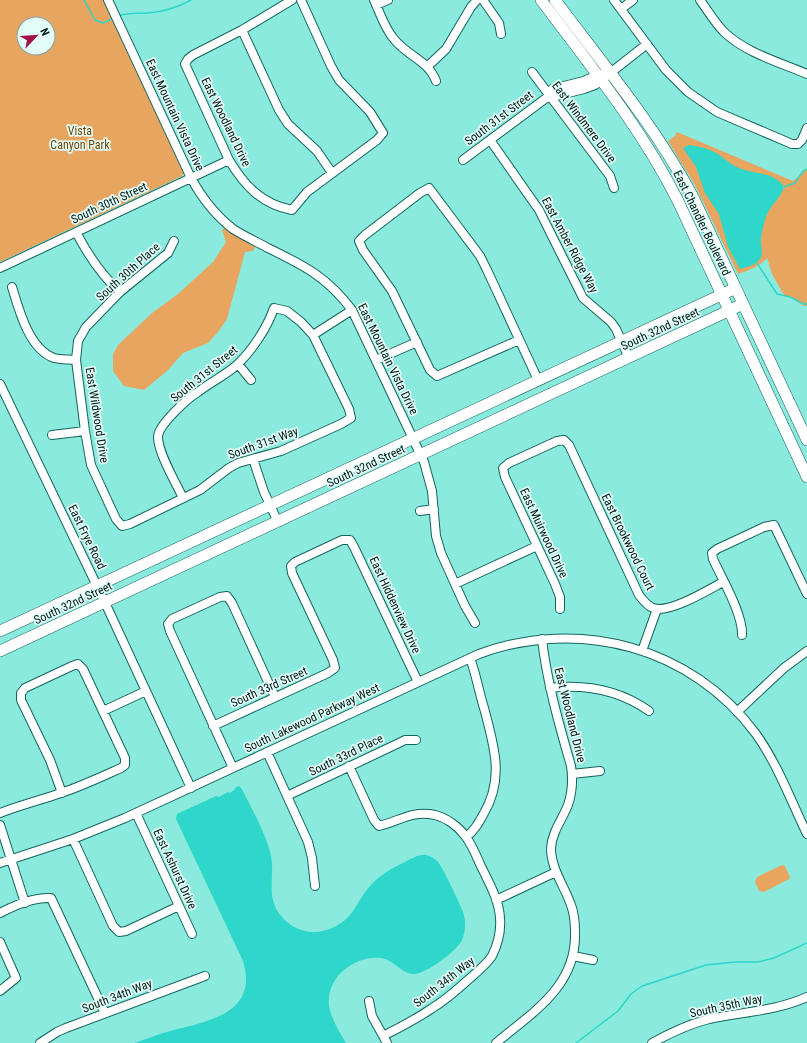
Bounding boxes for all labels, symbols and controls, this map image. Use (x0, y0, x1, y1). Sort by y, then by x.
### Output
north arrow (16, 16, 56, 56)
text: N (37, 26, 52, 38)
street label: East Mountain Vista Drive (143, 57, 207, 173)
street label: East Woodland Drive (198, 75, 254, 169)
street label: East Windmere Drive (549, 79, 619, 166)
street label: South 31st Street (462, 87, 536, 148)
park label: Vista Canyon Park (50, 124, 110, 152)
street label: East Chandler Boulevard (670, 168, 734, 278)
street label: South 30th Street (69, 179, 150, 227)
street label: East Amber Ridge Way (539, 195, 601, 295)
street label: South 30th Place (93, 240, 163, 304)
street label: East Mountain Vista Drive (355, 301, 421, 417)
street label: South 32nd Street (619, 305, 702, 353)
street label: South 31st Street (168, 343, 241, 405)
street label: East Wildwood Drive (83, 366, 112, 464)
street label: South 31st Way (226, 424, 300, 462)
street label: South 32nd Street (325, 442, 408, 490)
street label: East Muirwood Drive (517, 486, 571, 580)
street label: East Brookwood Court (599, 491, 658, 593)
street label: East Frye Road (65, 502, 109, 572)
street label: East Hiddenview Drive (366, 554, 424, 656)
street label: South 32nd Street (32, 579, 115, 627)
street label: South 33rd Street (229, 664, 310, 710)
street label: East Woodland Drive (551, 666, 589, 764)
street label: South Lakewood Parkway West (242, 680, 382, 755)
street label: South 33rd Place (307, 731, 386, 779)
street label: East Ashurst Drive (150, 827, 200, 912)
street label: South 34th Way (411, 954, 477, 1010)
street label: South 34th Way (80, 976, 154, 1016)
street label: South 35th Way (688, 991, 764, 1021)

